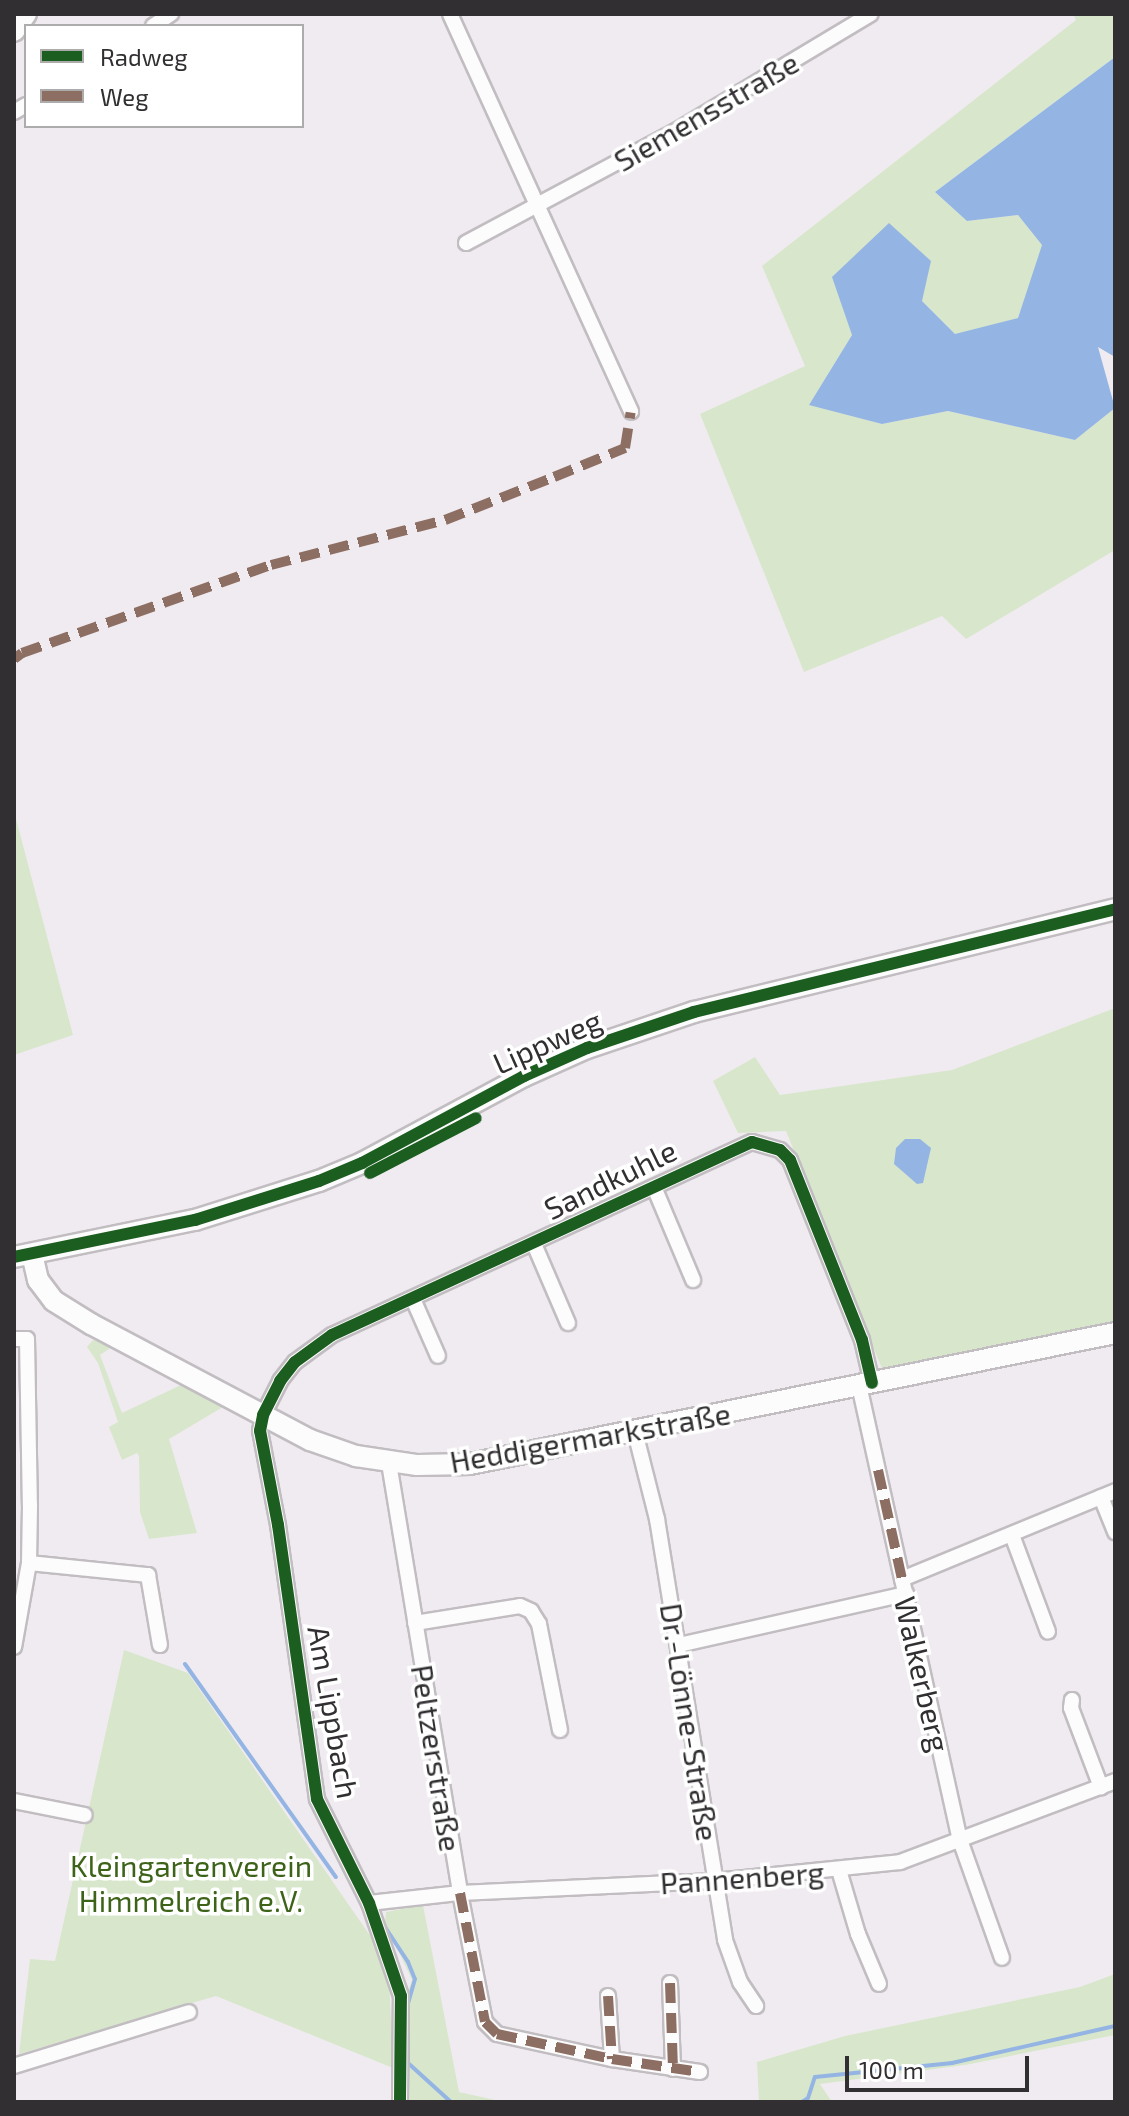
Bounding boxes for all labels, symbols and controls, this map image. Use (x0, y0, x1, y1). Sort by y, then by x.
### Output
legend (24, 24, 304, 128)
text: Radweg (100, 42, 188, 71)
street label: Siemensstraße (607, 44, 805, 178)
text: Weg (100, 82, 149, 111)
street label: Lippweg (487, 1001, 607, 1081)
street label: Sandkuhle (538, 1132, 682, 1226)
street label: Heddigermarkstraße (447, 1395, 733, 1479)
street label: Walkerberg (888, 1593, 958, 1755)
street label: Dr.-Lönne-Straße (653, 1601, 727, 1843)
street label: Am Lippbach (301, 1623, 367, 1801)
street label: Peltzerstraße (404, 1662, 470, 1854)
park label: Kleingartenverein Himmelreich e.V. (70, 1847, 312, 1918)
street label: Pannenberg (659, 1853, 825, 1901)
scale bar (849, 2040, 1033, 2090)
text: 100 m (859, 2055, 924, 2084)

